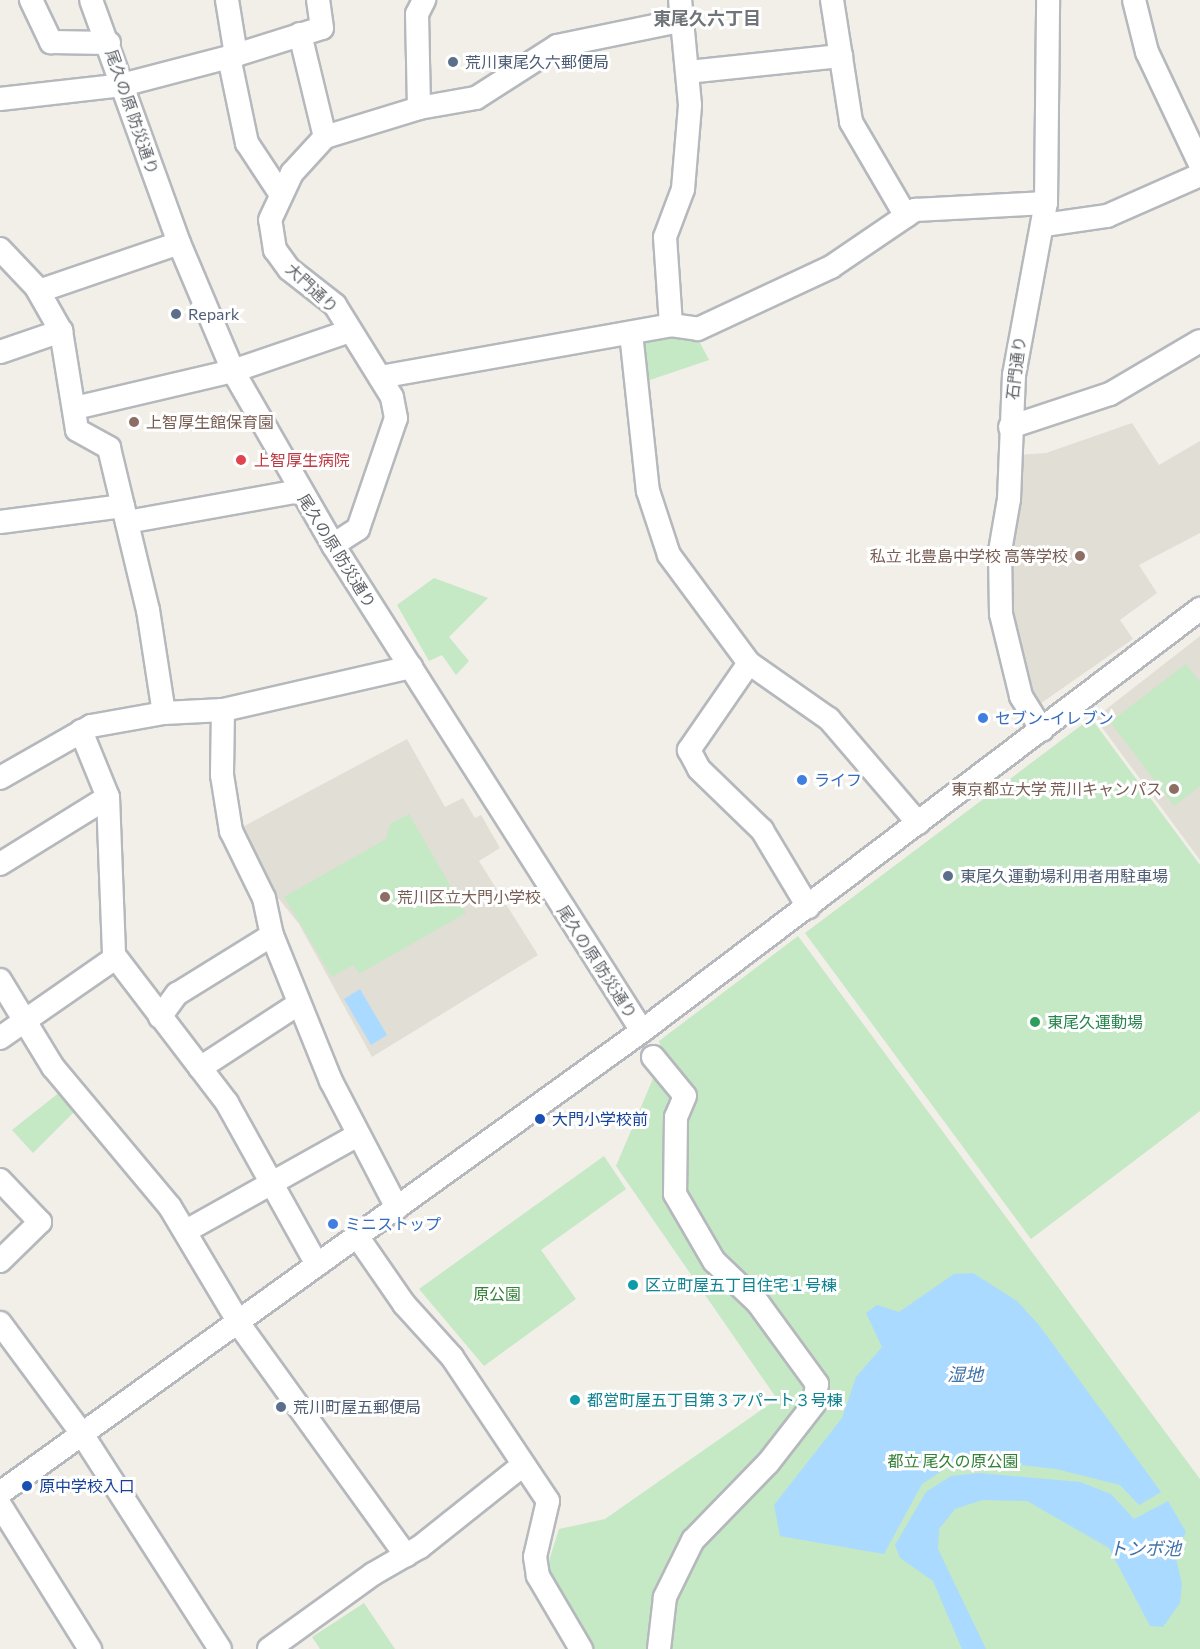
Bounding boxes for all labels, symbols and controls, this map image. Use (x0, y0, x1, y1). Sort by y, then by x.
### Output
district label: 東尾久六丁目 (653, 7, 761, 29)
street label: 尾久の原 防災通り (102, 47, 162, 177)
place label: 荒川東尾久六郵便局 (465, 52, 609, 72)
marker: 荒川東尾久六郵便局 (446, 55, 460, 69)
street label: 大門通り (282, 259, 342, 317)
place label: Repark (188, 304, 240, 324)
marker: Repark (169, 307, 183, 321)
street label: 石門通り (1003, 335, 1029, 401)
place label: 上智厚生館保育園 (146, 412, 274, 432)
marker: 上智厚生館保育園 (127, 415, 141, 429)
place label: 上智厚生病院 (254, 450, 350, 470)
marker: 上智厚生病院 (232, 451, 250, 469)
street label: 尾久の原 防災通り (294, 490, 380, 612)
place label: 私立 北豊島中学校 高等学校 (870, 546, 1068, 566)
marker: 私立 北豊島中学校 高等学校 (1073, 549, 1087, 563)
place label: セブン-イレブン (995, 708, 1114, 728)
marker: セブン-イレブン (976, 711, 990, 725)
place label: ライフ (814, 770, 862, 790)
marker: ライフ (795, 773, 809, 787)
place label: 東京都立大学 荒川キャンパス (951, 779, 1162, 799)
marker: 東京都立大学 荒川キャンパス (1167, 782, 1181, 796)
place label: 東尾久運動場利用者用駐車場 (960, 866, 1168, 886)
marker: 東尾久運動場利用者用駐車場 (941, 869, 955, 883)
place label: 荒川区立大門小学校 (397, 887, 541, 907)
marker: 荒川区立大門小学校 (378, 890, 392, 904)
street label: 尾久の原 防災通り (553, 902, 641, 1022)
place label: 東尾久運動場 (1047, 1012, 1143, 1032)
marker: 東尾久運動場 (1028, 1015, 1042, 1029)
place label: 大門小学校前 (552, 1109, 648, 1129)
marker: 大門小学校前 (533, 1112, 547, 1126)
place label: ミニストップ (345, 1214, 441, 1234)
marker: ミニストップ (326, 1217, 340, 1231)
place label: 区立町屋五丁目住宅１号棟 (645, 1275, 837, 1295)
marker: 区立町屋五丁目住宅１号棟 (626, 1278, 640, 1292)
park label: 原公園 (473, 1284, 521, 1304)
water label: 湿地 (947, 1363, 983, 1385)
place label: 都営町屋五丁目第３アパート３号棟 (587, 1390, 843, 1410)
marker: 都営町屋五丁目第３アパート３号棟 (568, 1393, 582, 1407)
place label: 荒川町屋五郵便局 (293, 1397, 421, 1417)
marker: 荒川町屋五郵便局 (274, 1400, 288, 1414)
park label: 都立 尾久の原公園 (887, 1451, 1019, 1471)
place label: 原中学校入口 (39, 1476, 135, 1496)
marker: 原中学校入口 (20, 1479, 34, 1493)
water label: トンボ池 (1109, 1537, 1181, 1559)

